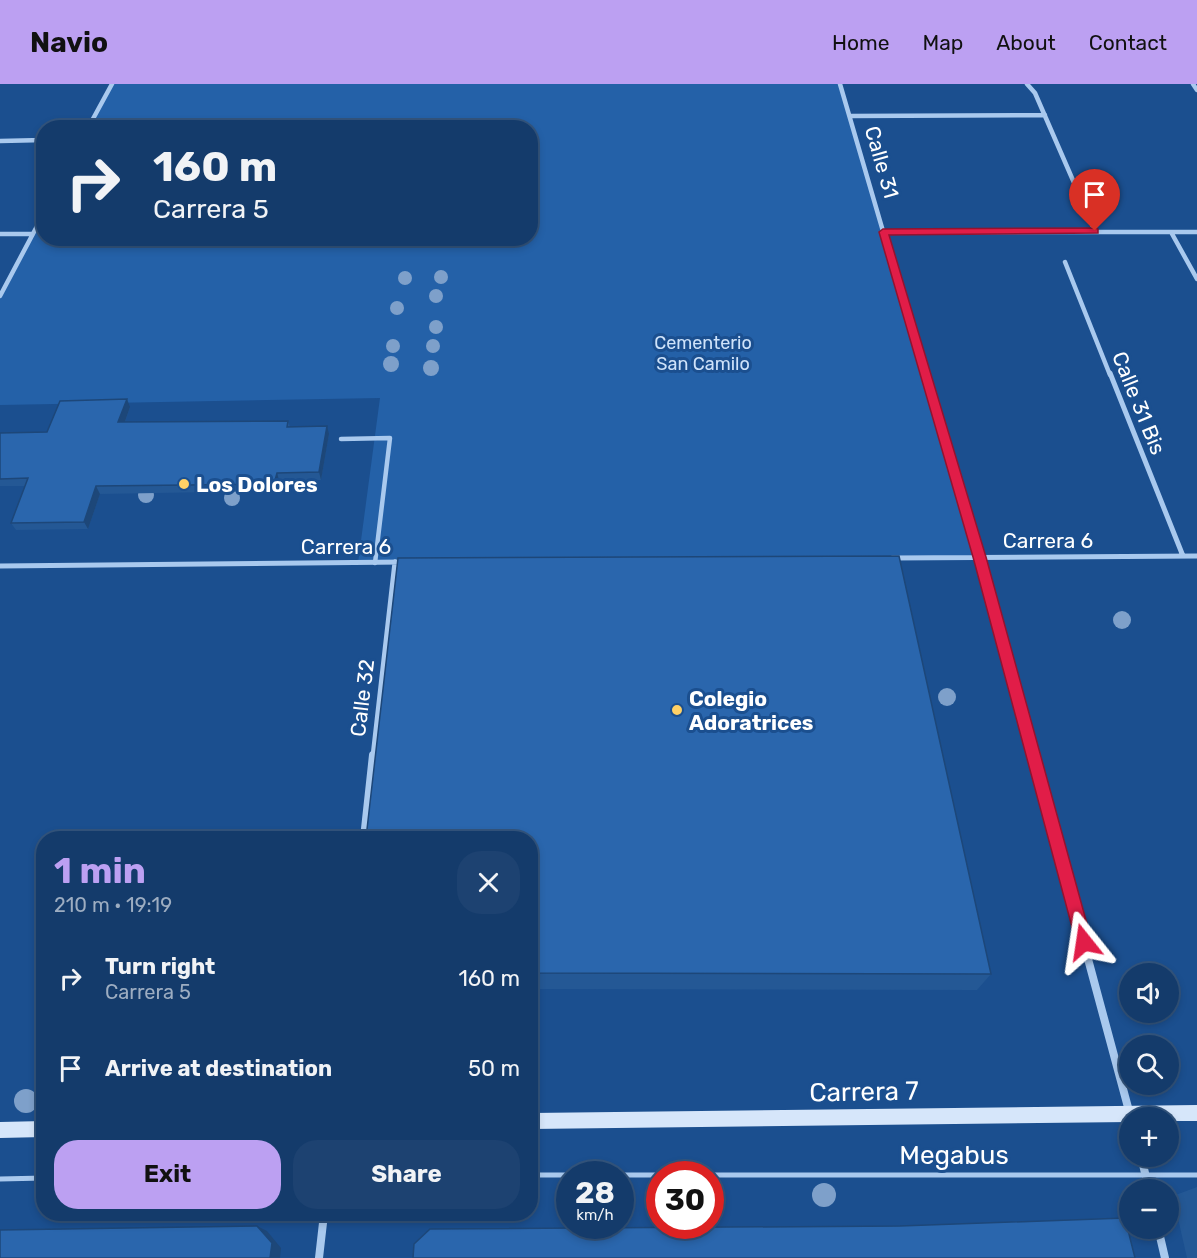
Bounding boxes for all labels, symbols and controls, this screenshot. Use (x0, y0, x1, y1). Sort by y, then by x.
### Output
text: Navio (30, 26, 108, 59)
text: Home (832, 30, 889, 55)
text: Map (922, 30, 963, 55)
text: About (996, 30, 1056, 55)
text: Contact (1089, 30, 1167, 55)
street label: Calle 31 (860, 123, 904, 201)
text: 160 m (153, 142, 277, 192)
icon: right (54, 144, 132, 222)
pin (1069, 169, 1120, 231)
icon: arrive (1078, 178, 1111, 211)
text: Carrera 5 (153, 193, 269, 225)
park label: Cementerio San Camilo (654, 332, 752, 375)
street label: Calle 31 Bis (1107, 348, 1171, 458)
place label: Los Dolores (196, 472, 318, 497)
marker: Los Dolores (177, 477, 191, 491)
street label: Carrera 6 (1003, 528, 1093, 553)
street label: Carrera 6 (301, 534, 391, 559)
street label: Calle 32 (345, 658, 379, 738)
place label: Colegio Adoratrices (689, 686, 813, 735)
marker: Colegio Adoratrices (670, 703, 684, 717)
text: 1 min (54, 849, 146, 892)
button: close (457, 851, 520, 914)
text: 210 m · 19:19 (54, 893, 172, 917)
position arrow (1052, 910, 1116, 974)
text: Turn right (105, 953, 215, 980)
icon: right (54, 962, 87, 995)
map controls (1119, 963, 1179, 1239)
button: sound (1119, 963, 1179, 1023)
text: 160 m (458, 965, 520, 992)
text: Carrera 5 (105, 980, 191, 1004)
button: search (1119, 1035, 1179, 1095)
icon: arrive (54, 1052, 87, 1085)
text: Arrive at destination (105, 1055, 332, 1082)
text: 50 m (468, 1055, 520, 1082)
street label: Carrera 7 (809, 1076, 919, 1108)
button: + (1119, 1107, 1179, 1167)
button: Exit (54, 1140, 281, 1209)
button: Share (293, 1140, 520, 1209)
street label: Megabus (899, 1140, 1009, 1171)
speed limit sign: 30 (646, 1161, 724, 1239)
text: 28 (575, 1175, 615, 1211)
button: − (1119, 1179, 1179, 1239)
text: km/h (576, 1206, 614, 1224)

